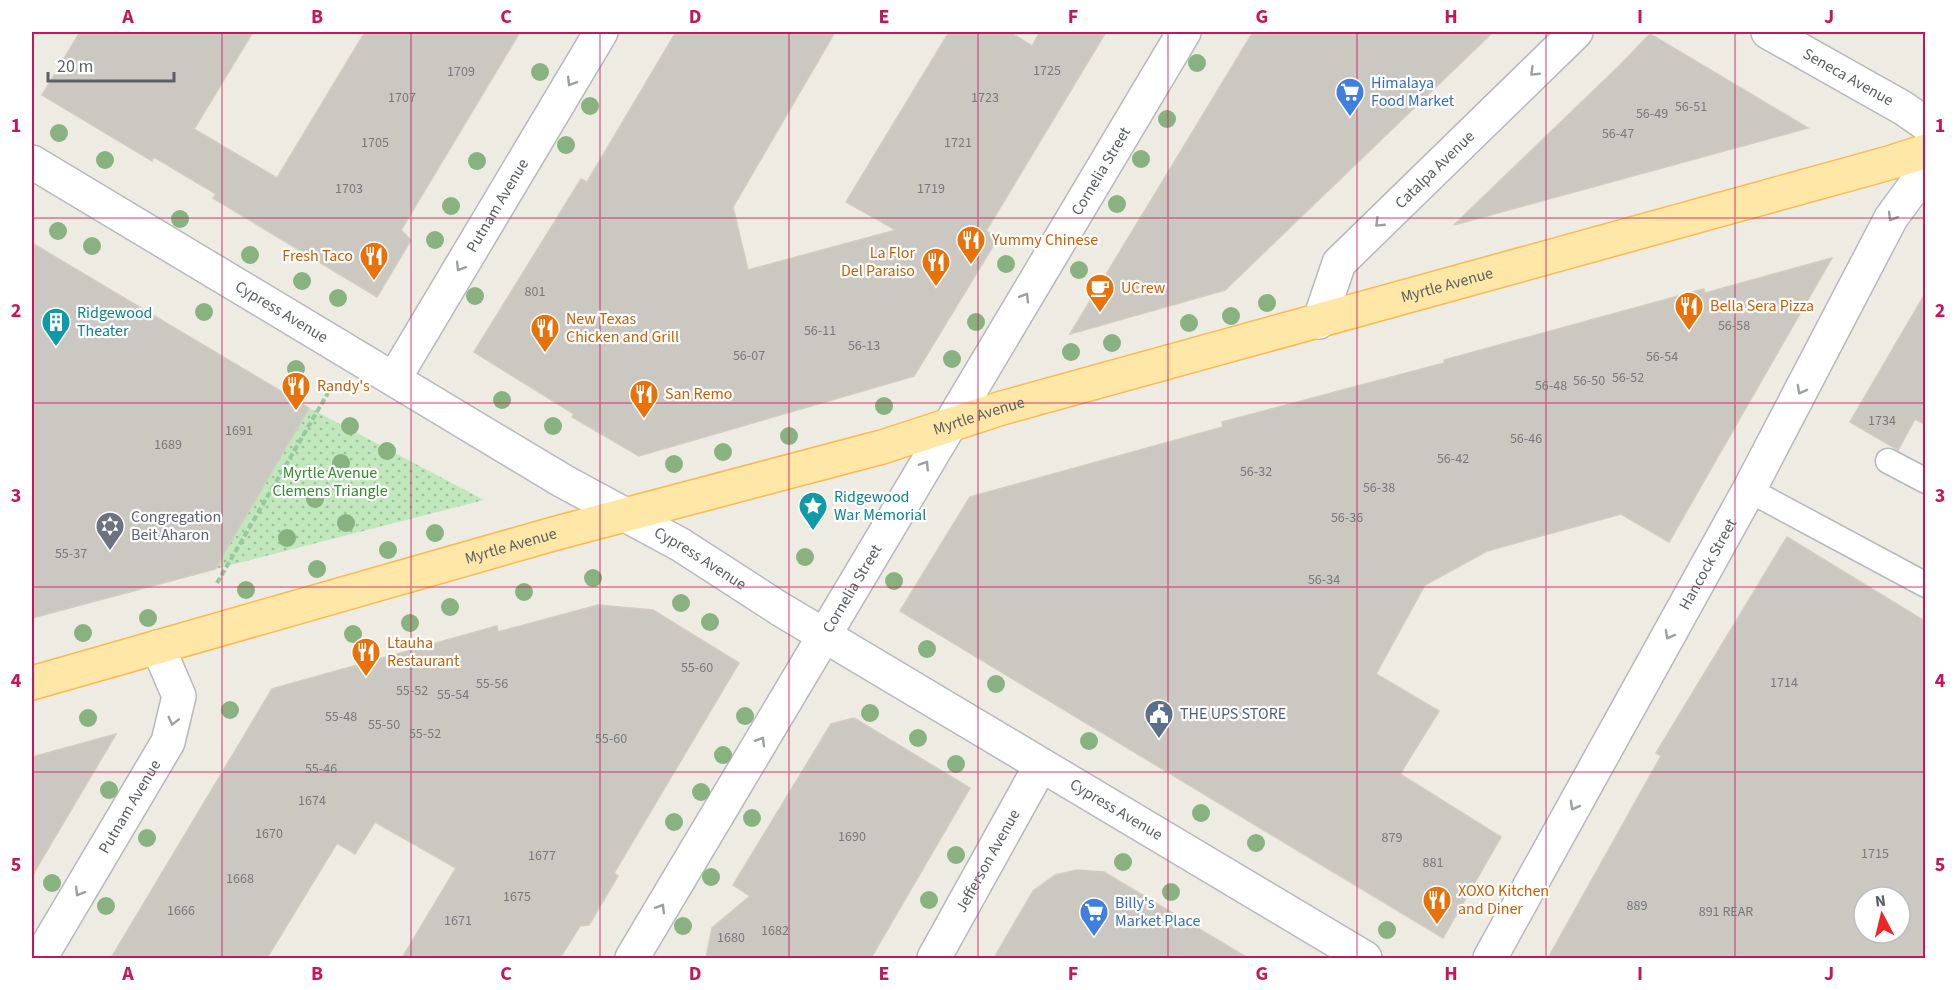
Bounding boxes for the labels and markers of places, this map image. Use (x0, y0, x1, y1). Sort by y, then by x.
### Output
place label: Himalaya Food Market (1371, 72, 1455, 112)
supermarket icon: Himalaya Food Market (1334, 76, 1366, 118)
restaurant icon: Yummy Chinese (955, 224, 987, 266)
place label: Yummy Chinese (991, 229, 1098, 251)
restaurant icon: Fresh Taco (358, 240, 390, 282)
place label: La Flor Del Paraiso (841, 242, 915, 282)
place label: Fresh Taco (282, 245, 353, 267)
restaurant icon: La Flor Del Paraiso (920, 246, 952, 288)
cafe icon: UCrew (1084, 272, 1116, 314)
place label: UCrew (1121, 277, 1166, 299)
restaurant icon: Bella Sera Pizza (1673, 290, 1705, 332)
place label: Bella Sera Pizza (1710, 295, 1814, 317)
place label: Ridgewood Theater (77, 302, 152, 342)
building icon: Ridgewood Theater (40, 306, 72, 348)
place label: New Texas Chicken and Grill (566, 308, 679, 348)
restaurant icon: New Texas Chicken and Grill (529, 312, 561, 354)
restaurant icon: Randy's (280, 370, 312, 412)
place label: Randy's (317, 375, 370, 397)
restaurant icon: San Remo (628, 378, 660, 420)
place label: San Remo (665, 383, 732, 405)
place label: Ridgewood War Memorial (834, 486, 926, 526)
place icon: Ridgewood War Memorial (797, 490, 829, 532)
place label: Congregation Beit Aharon (131, 506, 221, 546)
synagogue icon: Congregation Beit Aharon (94, 510, 126, 552)
place label: Ltauha Restaurant (387, 632, 460, 672)
restaurant icon: Ltauha Restaurant (350, 636, 382, 678)
public building icon: THE UPS STORE (1143, 698, 1175, 740)
place label: THE UPS STORE (1180, 703, 1286, 725)
place label: XOXO Kitchen and Diner (1458, 880, 1549, 920)
restaurant icon: XOXO Kitchen and Diner (1421, 884, 1453, 926)
place label: Billy's Market Place (1115, 892, 1200, 932)
supermarket icon: Billy's Market Place (1078, 896, 1110, 938)

